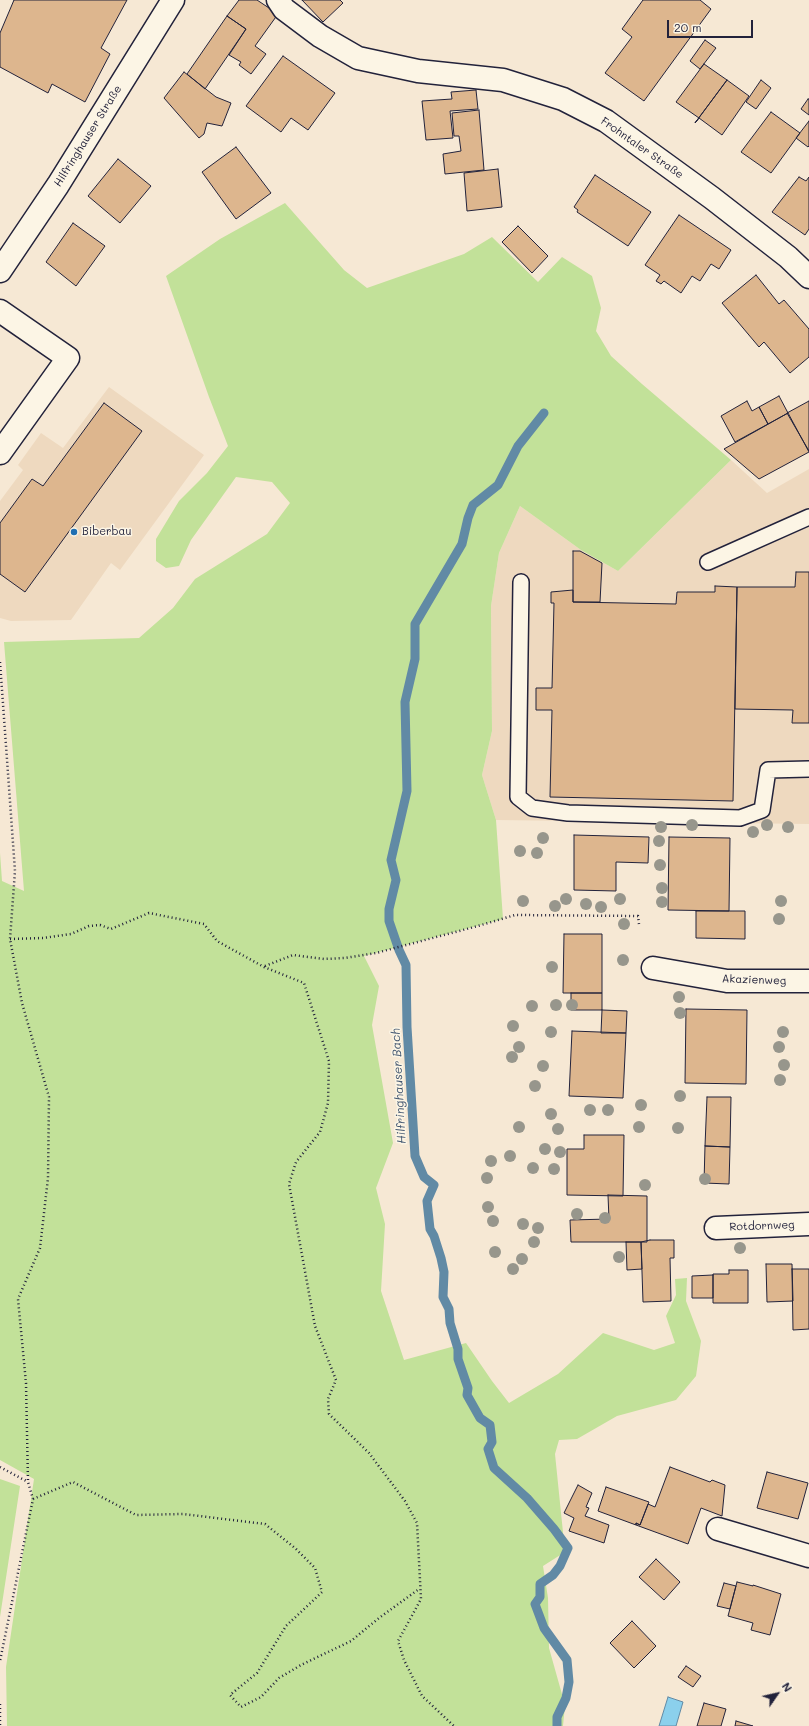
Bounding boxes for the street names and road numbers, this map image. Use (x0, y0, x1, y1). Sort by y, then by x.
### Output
street label: Hilfringhauser Straße (51, 83, 125, 189)
street label: Frohntaler Straße (598, 114, 686, 182)
street label: Akazienweg (722, 972, 786, 988)
street label: Rotdornweg (729, 1218, 795, 1234)

